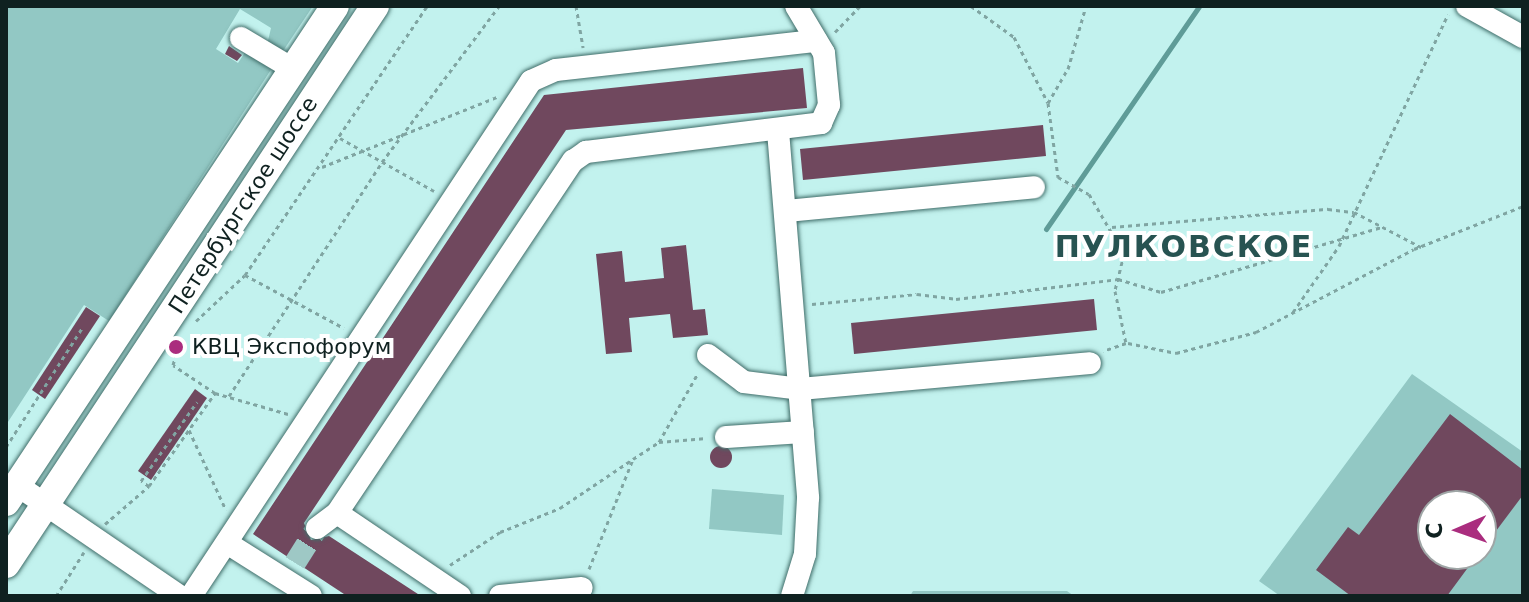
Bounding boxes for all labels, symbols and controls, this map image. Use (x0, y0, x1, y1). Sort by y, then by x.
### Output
street label: Петербургское шоссе (163, 92, 323, 318)
district label: ПУЛКОВСКОЕ (1055, 229, 1313, 265)
place label: КВЦ Экспофорум (192, 334, 391, 360)
marker: КВЦ Экспофорум (167, 338, 185, 356)
north arrow (1417, 490, 1497, 570)
text: С (1422, 522, 1447, 539)

